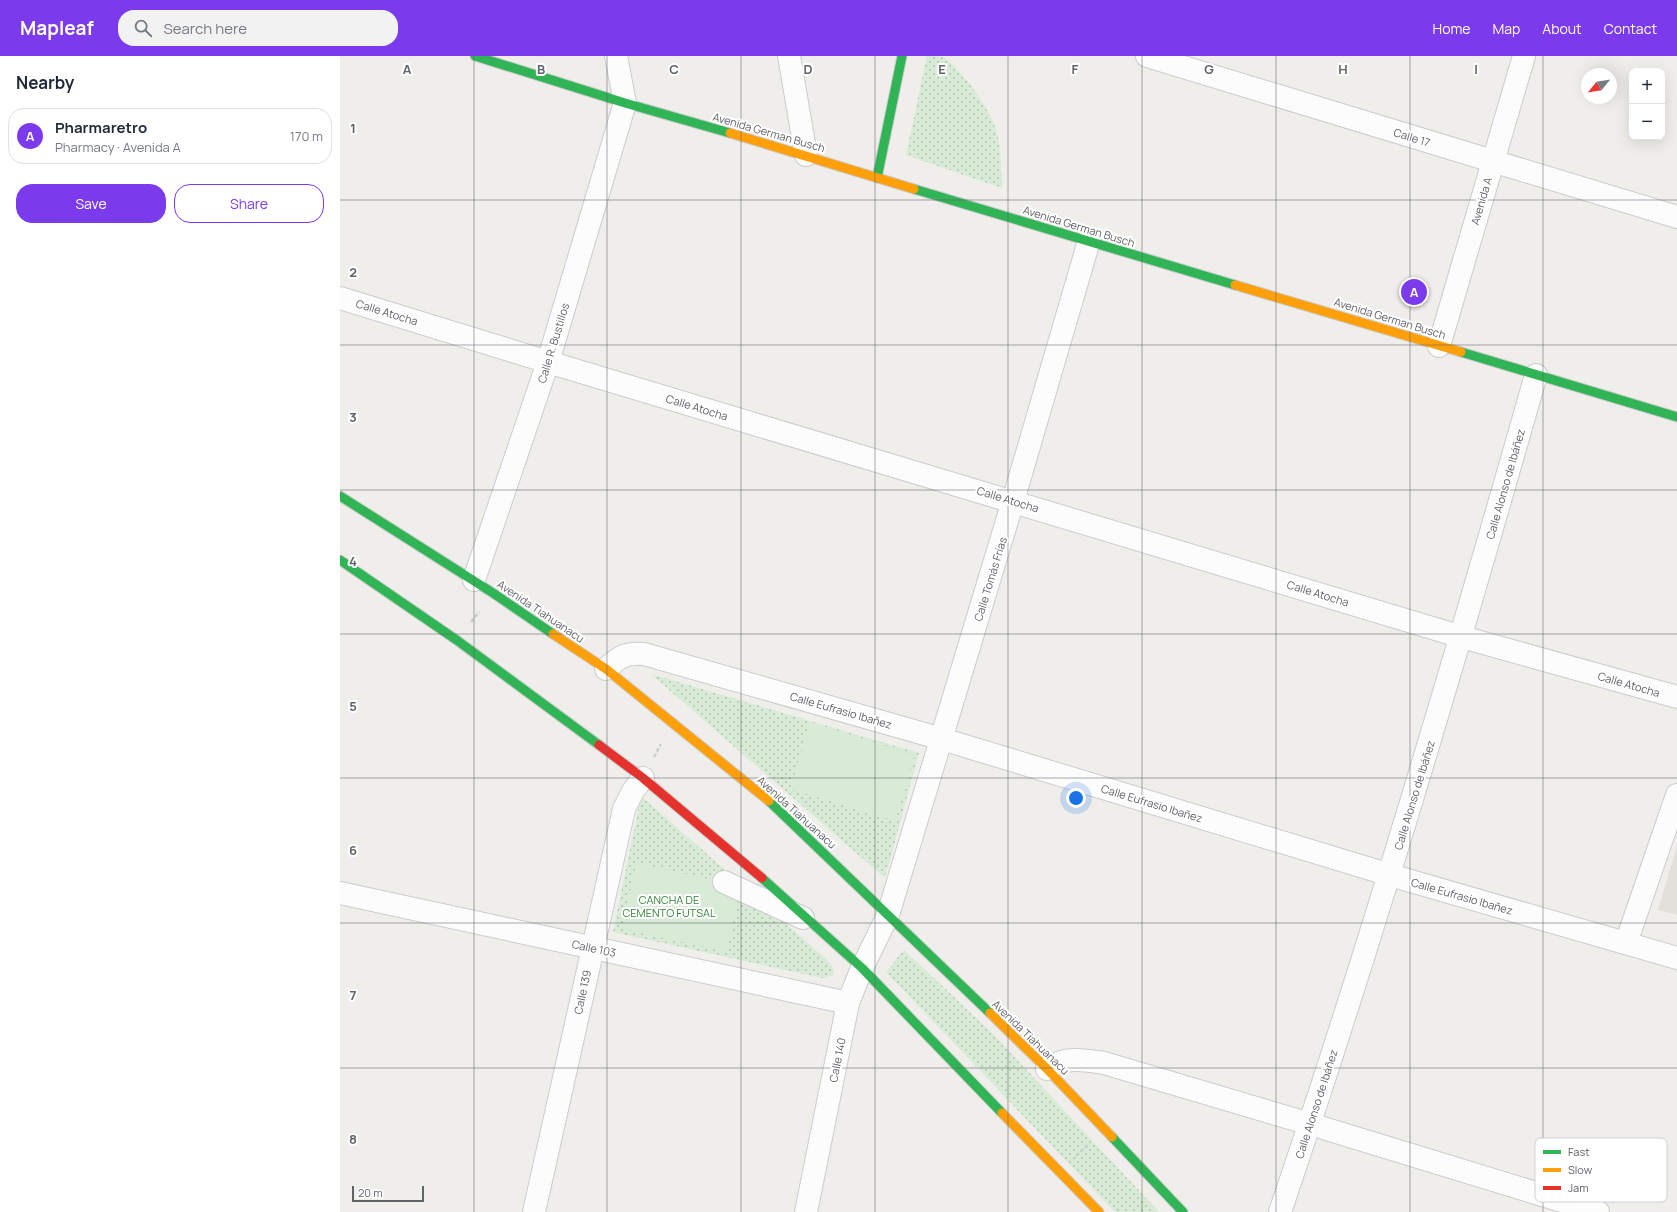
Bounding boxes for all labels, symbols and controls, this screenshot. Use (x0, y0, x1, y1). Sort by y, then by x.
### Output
search box (118, 10, 398, 46)
text: Mapleaf (20, 15, 94, 41)
icon: search (132, 17, 154, 39)
text: Search here (164, 18, 247, 39)
text: Home (1433, 19, 1470, 38)
text: Map (1492, 19, 1520, 38)
text: About (1542, 19, 1582, 38)
text: Contact (1604, 19, 1657, 38)
text: A (403, 60, 412, 78)
text: B (537, 60, 545, 78)
text: C (669, 60, 679, 78)
text: D (803, 60, 813, 78)
text: E (938, 60, 946, 78)
text: F (1072, 60, 1079, 78)
text: G (1204, 60, 1214, 78)
text: H (1338, 60, 1348, 78)
text: I (1474, 60, 1478, 78)
north arrow (1581, 68, 1617, 104)
map controls (1629, 68, 1665, 140)
button: + (1629, 68, 1665, 104)
text: Nearby (16, 71, 74, 94)
button: − (1629, 104, 1665, 140)
street label: Avenida German Busch (711, 109, 827, 155)
text: Pharmaretro (55, 117, 147, 138)
text: 1 (350, 119, 356, 137)
street label: Calle 17 (1392, 124, 1432, 150)
text: A (26, 127, 34, 145)
text: 170 m (290, 127, 323, 145)
text: Pharmacy · Avenida A (55, 138, 181, 156)
street label: Avenida A (1467, 175, 1495, 227)
button: Save (16, 184, 166, 223)
button: Share (174, 184, 324, 223)
street label: Avenida German Busch (1021, 202, 1137, 250)
text: 2 (349, 263, 357, 281)
pin: A (1401, 277, 1427, 307)
street label: Avenida German Busch (1332, 294, 1448, 342)
street label: Calle Atocha (354, 295, 420, 329)
street label: Calle R. Bustillos (534, 301, 572, 385)
street label: Calle Atocha (664, 390, 730, 424)
text: 3 (349, 408, 357, 426)
street label: Calle Alonso de Ibáñez (1482, 427, 1528, 541)
street label: Calle Atocha (975, 482, 1041, 516)
street label: Calle Tomás Frías (970, 535, 1010, 623)
text: 4 (349, 552, 357, 570)
street label: Avenida Tiahuanacu (495, 576, 587, 646)
street label: Calle Atocha (1285, 576, 1351, 610)
street label: Calle Atocha (1596, 668, 1662, 700)
street label: Calle Eufrasio Ibañez (788, 688, 894, 732)
text: 5 (349, 697, 357, 715)
street label: Calle Alonso de Ibáñez (1390, 738, 1438, 852)
street label: Avenida Tiahuanacu (754, 772, 840, 852)
street label: Calle Eufrasio Ibañez (1099, 780, 1205, 826)
your location (1066, 788, 1086, 808)
text: 6 (349, 841, 357, 859)
street label: Calle Eufrasio Ibañez (1409, 874, 1515, 918)
park label: CANCHA DE CEMENTO FUTSAL (622, 892, 716, 920)
street label: Calle 103 (571, 936, 617, 960)
street label: Calle 139 (570, 968, 594, 1016)
text: 7 (350, 986, 357, 1004)
street label: Avenida Tiahuanacu (989, 996, 1073, 1078)
street label: Calle 140 (825, 1036, 849, 1084)
street label: Calle Alonso de Ibáñez (1291, 1047, 1341, 1160)
text: 8 (349, 1130, 357, 1148)
legend (1535, 1138, 1667, 1202)
text: Fast (1568, 1144, 1590, 1159)
text: Slow (1568, 1162, 1593, 1177)
text: Jam (1568, 1180, 1589, 1195)
scale bar (352, 1184, 424, 1203)
text: 20 m (358, 1185, 383, 1200)

